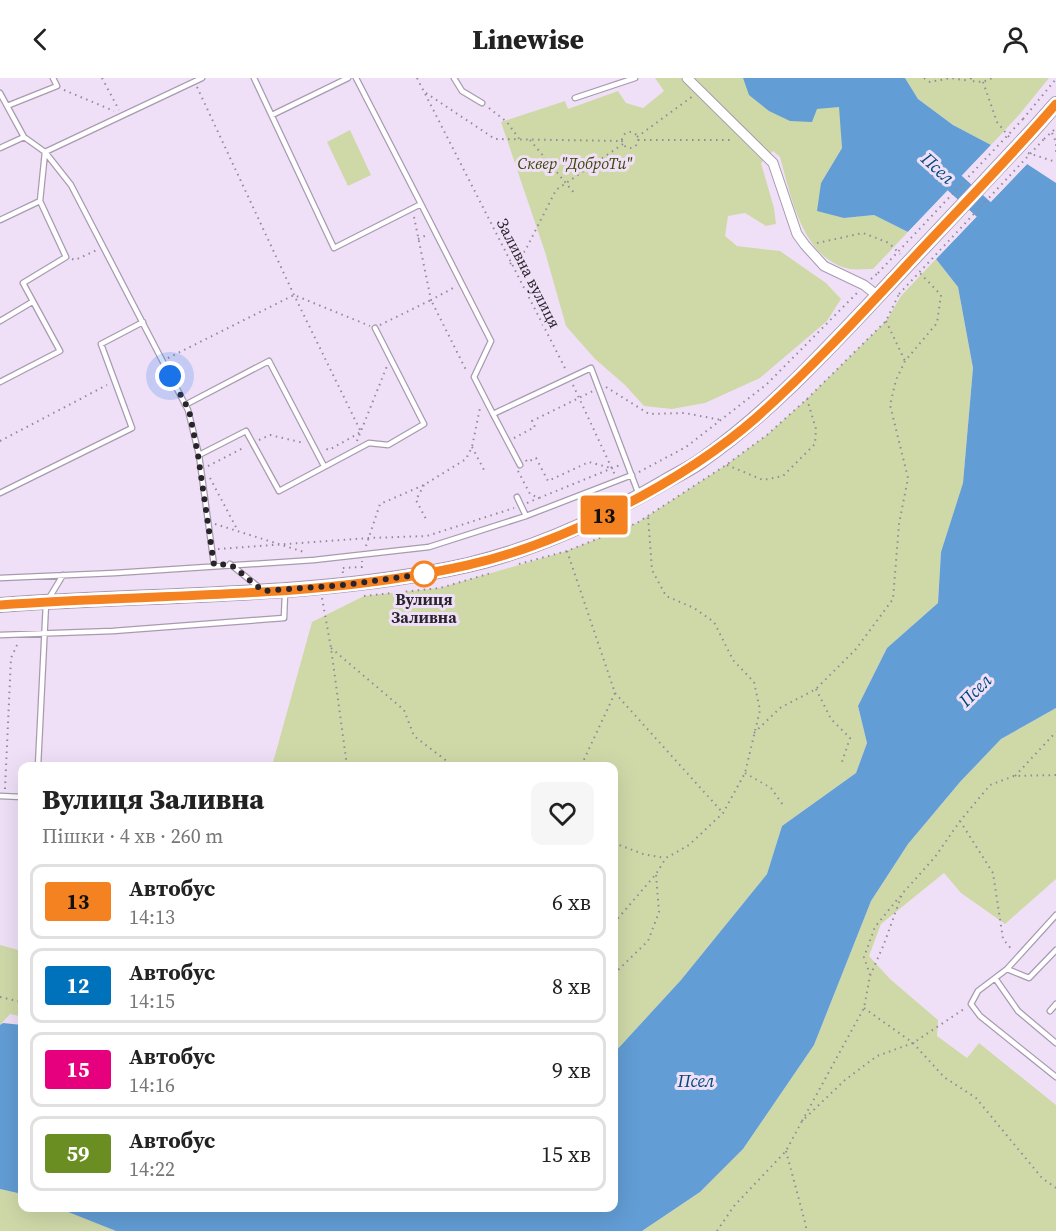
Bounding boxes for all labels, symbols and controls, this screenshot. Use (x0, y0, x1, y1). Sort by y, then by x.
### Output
text: Linewise (472, 21, 584, 58)
icon: back (24, 23, 57, 56)
icon: person (999, 23, 1032, 56)
water label: Псел (915, 146, 960, 190)
park label: Сквер "ДоброТи" (518, 152, 633, 174)
street label: Заливна вулиця (492, 214, 566, 332)
your location (155, 361, 185, 391)
line badge: 13 (577, 496, 631, 534)
text: 13 (593, 501, 615, 530)
marker: Вулиця Заливна (411, 561, 437, 587)
place label: Вулиця Заливна (391, 588, 457, 628)
water label: Псел (952, 668, 997, 713)
text: Вулиця Заливна (42, 780, 264, 818)
button: heart (531, 782, 594, 845)
text: Пішки · 4 хв · 260 m (42, 822, 223, 850)
text: Автобус (129, 873, 215, 903)
text: 13 (67, 887, 89, 916)
text: 6 хв (552, 887, 591, 917)
text: 14:13 (129, 903, 175, 931)
text: Автобус (129, 957, 215, 987)
text: 12 (67, 971, 89, 1000)
text: 8 хв (552, 971, 591, 1001)
text: 14:15 (129, 987, 175, 1015)
text: Автобус (129, 1041, 215, 1071)
text: 15 (67, 1055, 89, 1084)
text: 9 хв (552, 1055, 591, 1085)
water label: Псел (677, 1068, 715, 1093)
text: 14:16 (129, 1071, 175, 1099)
text: Автобус (129, 1125, 215, 1155)
text: 59 (67, 1139, 89, 1168)
text: 15 хв (541, 1139, 591, 1169)
text: 14:22 (129, 1155, 175, 1183)

